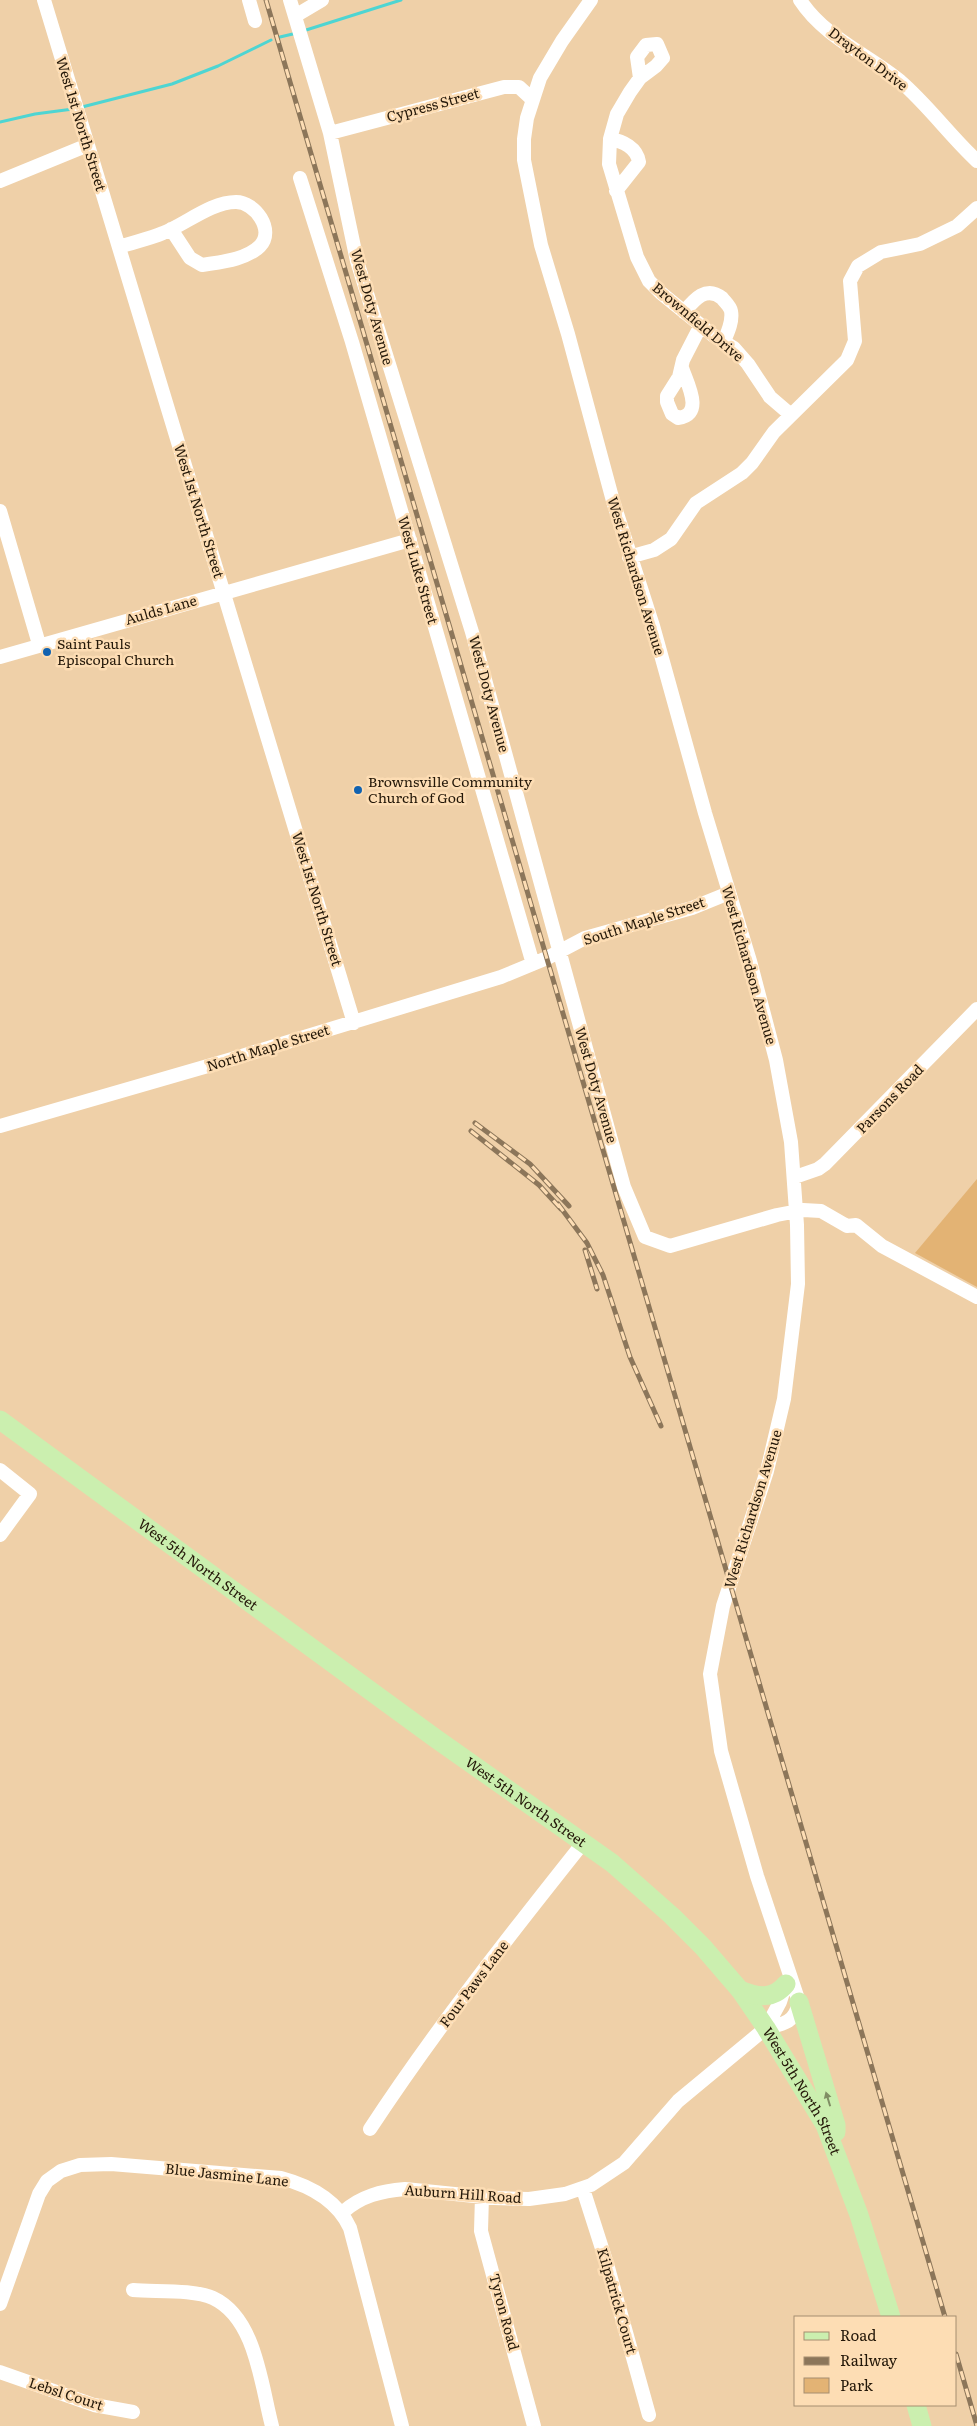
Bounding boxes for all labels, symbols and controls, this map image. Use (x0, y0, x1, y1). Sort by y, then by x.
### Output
street label: Drayton Drive (825, 22, 912, 95)
street label: West 1st North Street (52, 54, 112, 194)
street label: Cypress Street (384, 82, 482, 126)
street label: West Doty Avenue (347, 246, 399, 367)
street label: Brownfield Drive (649, 277, 749, 365)
street label: West 1st North Street (170, 441, 230, 581)
street label: West Richardson Avenue (603, 494, 671, 657)
street label: West Luke Street (394, 513, 444, 627)
street label: Aulds Lane (123, 589, 199, 629)
place label: Saint Pauls Episcopal Church (57, 633, 174, 669)
street label: West Doty Avenue (465, 633, 515, 754)
marker: Saint Pauls Episcopal Church (41, 646, 53, 658)
place label: Brownsville Community Church of God (368, 771, 533, 807)
marker: Brownsville Community Church of God (352, 784, 364, 796)
street label: West 1st North Street (288, 829, 348, 969)
street label: West Richardson Avenue (718, 883, 782, 1047)
street label: South Maple Street (580, 891, 707, 949)
street label: North Maple Street (204, 1019, 332, 1075)
street label: West Doty Avenue (571, 1024, 623, 1145)
street label: Parsons Road (851, 1059, 928, 1137)
street label: West Richardson Avenue (718, 1427, 786, 1590)
street label: West 5th North Street (134, 1513, 263, 1615)
street label: West 5th North Street (462, 1752, 591, 1851)
street label: Four Paws Lane (434, 1936, 512, 2031)
street label: West 5th North Street (759, 2023, 846, 2158)
one-way arrow (823, 2091, 831, 2106)
street label: Blue Jasmine Lane (164, 2158, 290, 2190)
street label: Auburn Hill Road (404, 2179, 522, 2207)
street label: Kilpatrick Court (593, 2245, 643, 2356)
street label: Tyron Road (485, 2271, 525, 2353)
legend (794, 2316, 957, 2406)
text: Road (840, 2323, 876, 2346)
text: Railway (840, 2348, 898, 2371)
street label: Lebsl Court (27, 2372, 106, 2415)
text: Park (840, 2373, 874, 2396)

